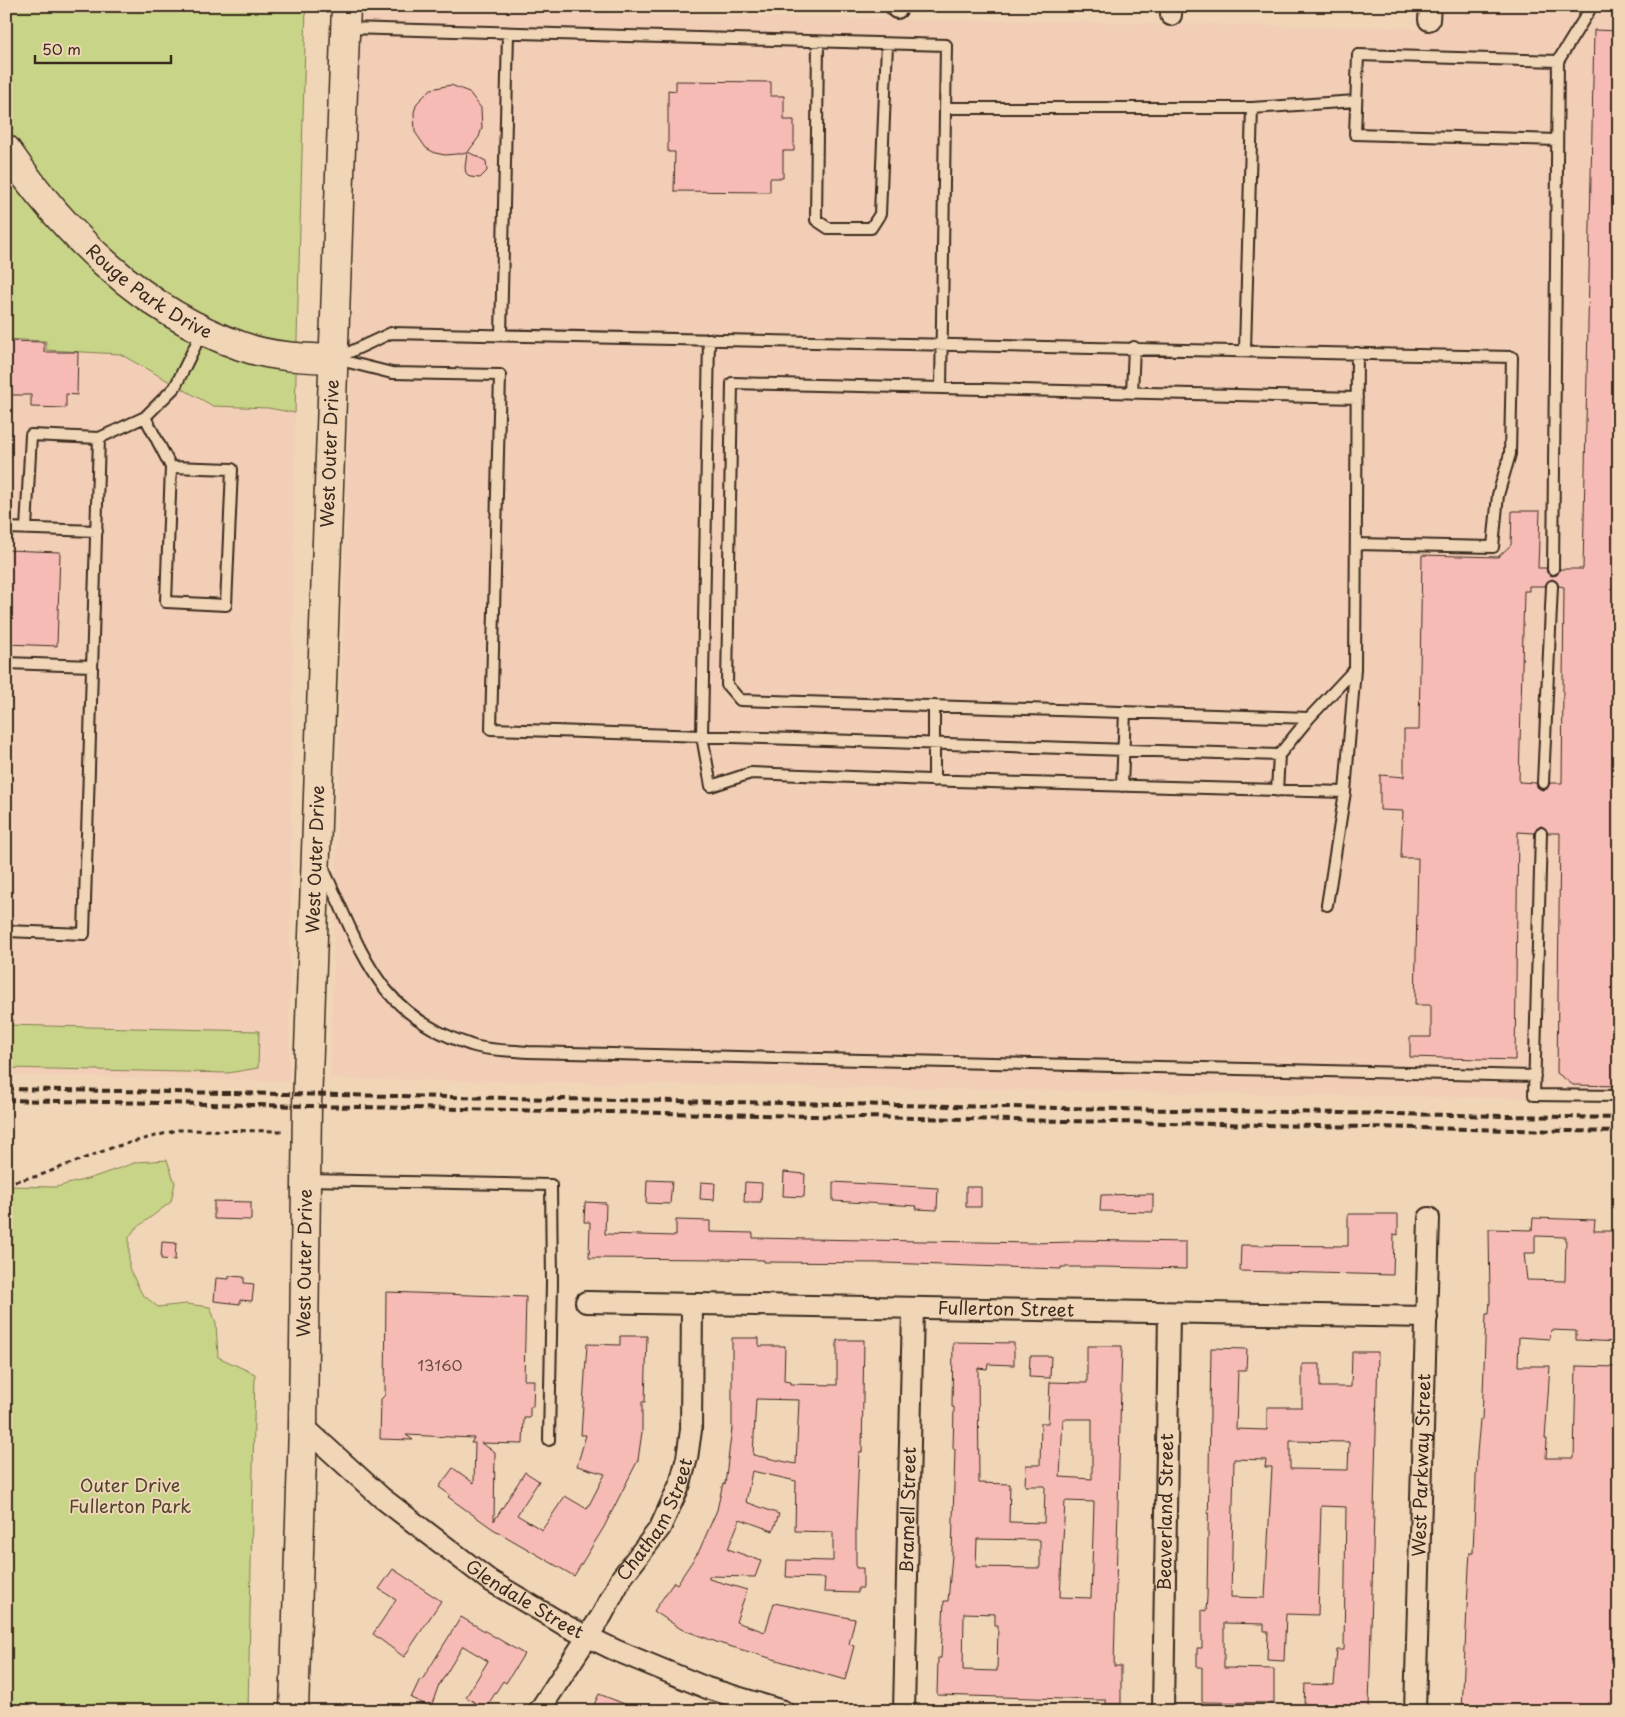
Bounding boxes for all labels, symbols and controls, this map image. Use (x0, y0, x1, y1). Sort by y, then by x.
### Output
scale bar (35, 32, 171, 64)
text: 50 m (42, 37, 81, 60)
street label: Rouge Park Drive (80, 237, 217, 345)
street label: West Outer Drive (312, 379, 345, 528)
street label: West Outer Drive (298, 785, 330, 934)
street label: West Outer Drive (289, 1189, 318, 1338)
street label: Fullerton Street (937, 1293, 1074, 1323)
house number: 13160 (418, 1353, 462, 1376)
street label: West Parkway Street (1404, 1373, 1437, 1557)
street label: Beaverland Street (1150, 1433, 1179, 1591)
street label: Bramell Street (892, 1446, 922, 1574)
street label: Chatham Street (609, 1455, 698, 1586)
park label: Outer Drive Fullerton Park (69, 1471, 191, 1519)
street label: Glendale Street (460, 1552, 589, 1645)

